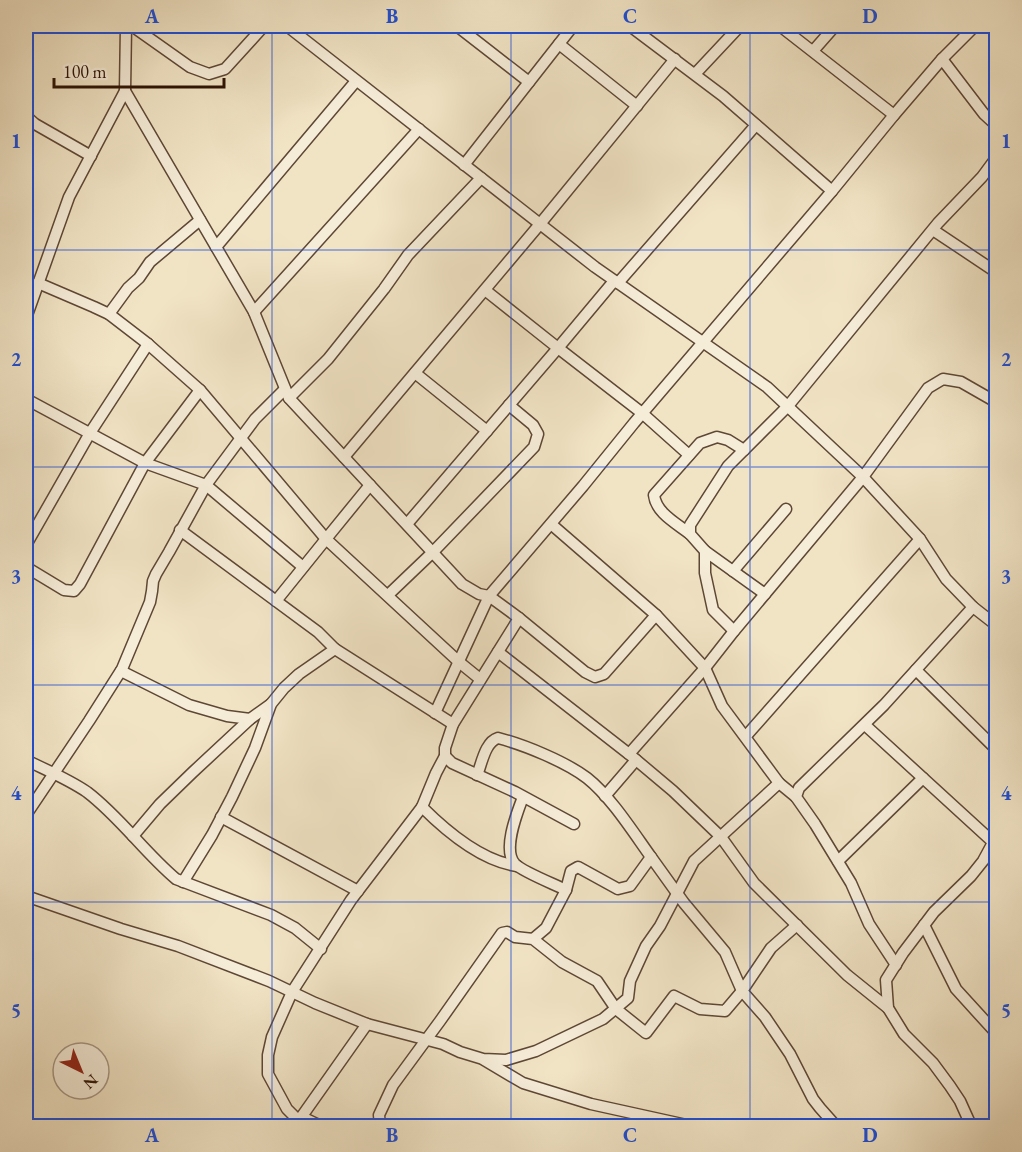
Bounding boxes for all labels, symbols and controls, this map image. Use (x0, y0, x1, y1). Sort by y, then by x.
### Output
text: A (144, 3, 160, 29)
text: B (386, 3, 398, 29)
text: C (623, 3, 637, 29)
text: D (862, 3, 878, 29)
scale bar (54, 51, 224, 89)
text: 100 m (63, 60, 107, 83)
text: 1 (11, 128, 21, 154)
text: 1 (1001, 128, 1011, 154)
text: 2 (11, 346, 22, 372)
text: 2 (1001, 346, 1012, 372)
text: 3 (11, 563, 21, 589)
text: 3 (1001, 563, 1011, 589)
text: 4 (11, 780, 22, 806)
text: 4 (1001, 780, 1012, 806)
text: 5 (11, 997, 21, 1023)
text: 5 (1001, 997, 1011, 1023)
north arrow (51, 1041, 111, 1101)
text: N (79, 1070, 103, 1094)
text: A (144, 1122, 160, 1148)
text: B (386, 1122, 398, 1148)
text: C (623, 1122, 637, 1148)
text: D (862, 1122, 878, 1148)

